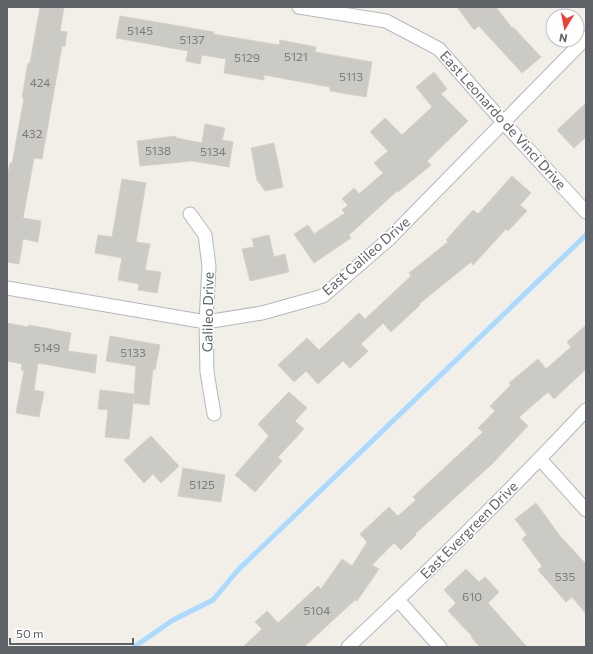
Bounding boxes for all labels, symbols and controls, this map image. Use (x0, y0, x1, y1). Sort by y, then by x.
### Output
north arrow (545, 8, 585, 48)
house number: 5145 (127, 23, 153, 37)
text: N (558, 31, 568, 45)
house number: 5137 (179, 32, 205, 46)
street label: East Leonardo de Vinci Drive (437, 47, 570, 192)
house number: 5121 (284, 49, 308, 63)
house number: 5129 (234, 50, 260, 64)
house number: 5113 (339, 69, 363, 83)
house number: 424 (30, 75, 50, 89)
house number: 432 (22, 126, 43, 140)
house number: 5138 (145, 143, 171, 157)
house number: 5134 (200, 144, 226, 158)
street label: East Galileo Drive (318, 213, 413, 298)
street label: Galileo Drive (198, 272, 217, 352)
house number: 5149 (34, 340, 60, 354)
house number: 5133 (120, 345, 146, 359)
house number: 5125 (189, 477, 215, 491)
street label: East Evergreen Drive (416, 477, 521, 582)
house number: 535 (555, 569, 575, 583)
house number: 610 (462, 589, 482, 603)
house number: 5104 (303, 603, 331, 617)
scale bar (10, 620, 133, 646)
text: 50 m (16, 626, 44, 640)

